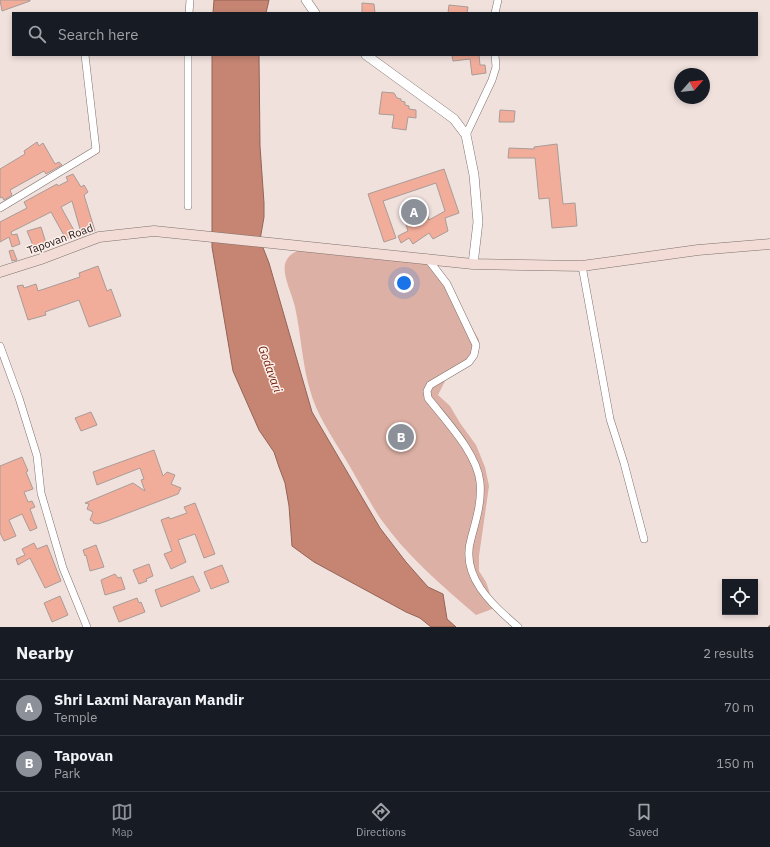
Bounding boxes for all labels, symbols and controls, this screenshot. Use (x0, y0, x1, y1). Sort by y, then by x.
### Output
search box (12, 12, 758, 56)
icon: search (26, 23, 48, 45)
text: Search here (58, 25, 138, 44)
north arrow (674, 68, 710, 104)
pin: A (401, 197, 427, 227)
street label: Tapovan Road (25, 221, 95, 257)
your location (394, 273, 414, 293)
water label: Godavari (255, 343, 286, 395)
pin: B (388, 422, 414, 452)
map controls (722, 579, 758, 615)
button: locate (722, 579, 758, 615)
text: Nearby (16, 642, 74, 664)
text: 2 results (703, 645, 754, 662)
text: Shri Laxmi Narayan Mandir (54, 690, 244, 709)
text: A (25, 699, 33, 716)
text: 70 m (724, 699, 754, 716)
text: Temple (54, 709, 97, 726)
text: Tapovan (54, 746, 113, 765)
text: B (25, 755, 33, 772)
text: 150 m (716, 755, 754, 772)
text: Park (54, 765, 80, 782)
tab: Map (111, 801, 133, 839)
tab: Directions (356, 801, 406, 839)
tab: Saved (629, 801, 659, 839)

